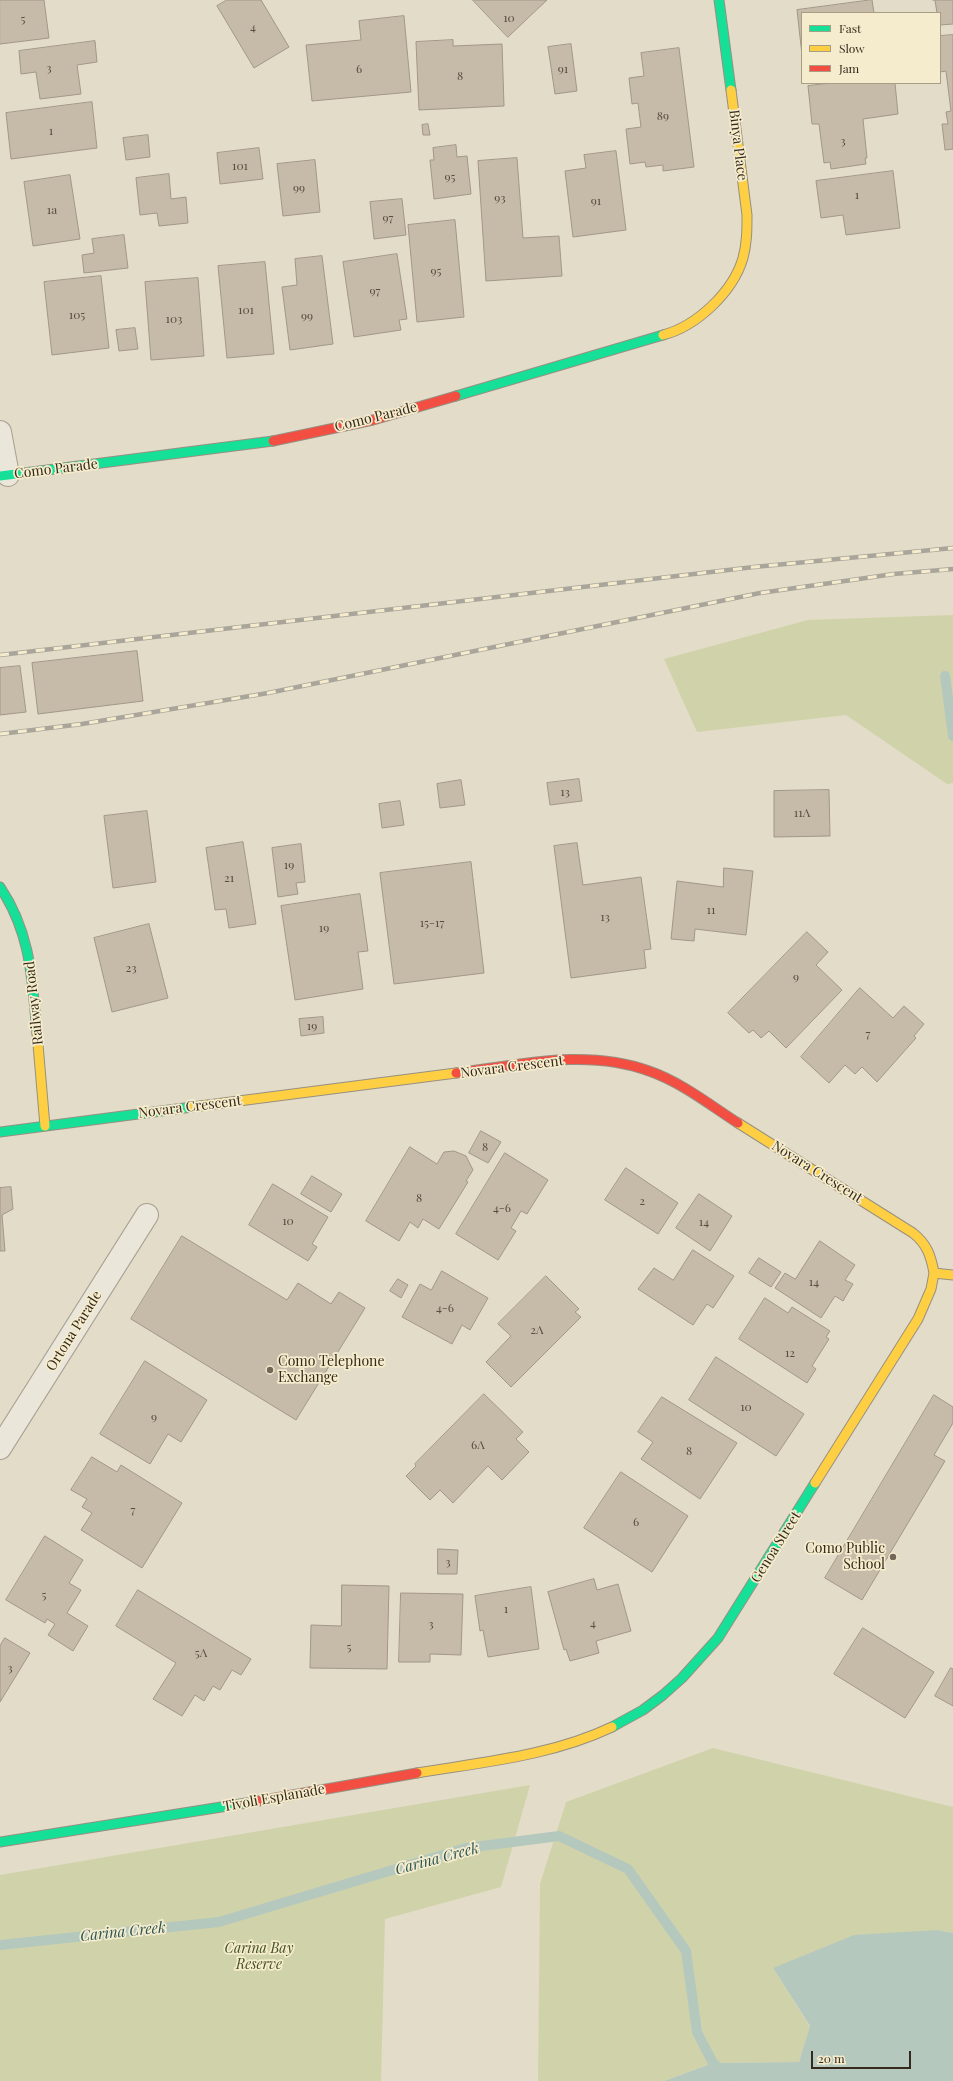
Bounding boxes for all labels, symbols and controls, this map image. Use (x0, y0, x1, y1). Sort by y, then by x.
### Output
house number: 10 (503, 11, 515, 25)
house number: 5 (21, 12, 25, 26)
legend (801, 12, 941, 84)
house number: 4 (250, 20, 256, 34)
text: Fast (839, 20, 861, 36)
text: Slow (839, 40, 865, 56)
text: Jam (839, 60, 859, 76)
house number: 3 (46, 61, 52, 75)
house number: 6 (356, 62, 362, 76)
house number: 91 (558, 62, 568, 76)
house number: 8 (457, 69, 463, 83)
house number: 89 (657, 109, 669, 123)
street label: Binya Place (725, 109, 751, 181)
house number: 1 (49, 124, 53, 138)
house number: 3 (840, 134, 846, 148)
house number: 101 (232, 159, 248, 173)
house number: 95 (444, 170, 456, 184)
house number: 99 (293, 181, 305, 195)
house number: 1 (855, 188, 859, 202)
house number: 93 (494, 191, 506, 205)
house number: 91 (591, 194, 601, 208)
house number: 1a (47, 203, 57, 217)
house number: 97 (383, 211, 393, 225)
house number: 95 (430, 264, 442, 278)
house number: 97 (370, 284, 380, 298)
house number: 101 (238, 303, 254, 317)
house number: 105 (69, 308, 85, 322)
house number: 99 (301, 309, 313, 323)
house number: 103 (165, 312, 183, 326)
street label: Como Parade (333, 399, 419, 435)
street label: Como Parade (13, 456, 99, 482)
house number: 13 (560, 785, 570, 799)
house number: 11A (794, 806, 810, 820)
house number: 19 (284, 858, 294, 872)
house number: 21 (224, 871, 234, 885)
house number: 11 (707, 903, 715, 917)
house number: 13 (600, 910, 610, 924)
house number: 15-17 (420, 916, 444, 930)
house number: 19 (319, 921, 329, 935)
street label: Railway Road (21, 960, 47, 1046)
house number: 23 (125, 961, 137, 975)
house number: 9 (793, 970, 799, 984)
house number: 19 (307, 1019, 317, 1033)
house number: 7 (866, 1027, 870, 1041)
street label: Novara Crescent (459, 1052, 565, 1082)
street label: Novara Crescent (137, 1092, 243, 1122)
street label: Novara Crescent (769, 1137, 865, 1207)
house number: 8 (482, 1140, 488, 1154)
house number: 8 (416, 1191, 422, 1205)
house number: 2 (639, 1194, 645, 1208)
house number: 4-6 (493, 1201, 511, 1215)
house number: 10 (282, 1214, 294, 1228)
house number: 14 (699, 1215, 709, 1229)
house number: 14 (809, 1275, 819, 1289)
street label: Ortona Parade (43, 1288, 105, 1374)
house number: 4-6 (436, 1301, 454, 1315)
house number: 2A (530, 1323, 544, 1337)
house number: 12 (785, 1346, 795, 1360)
place label: Como Telephone Exchange (278, 1354, 384, 1386)
marker: Como Telephone Exchange (265, 1365, 275, 1375)
house number: 10 (740, 1400, 752, 1414)
house number: 9 (151, 1410, 157, 1424)
house number: 6A (471, 1438, 485, 1452)
house number: 8 (686, 1444, 692, 1458)
house number: 7 (131, 1503, 135, 1517)
street label: Genoa Street (747, 1508, 805, 1586)
house number: 6 (633, 1515, 639, 1529)
place label: Como Public School (805, 1541, 885, 1574)
marker: Como Public School (888, 1552, 898, 1562)
house number: 3 (445, 1555, 451, 1569)
house number: 5 (42, 1588, 46, 1602)
house number: 1 (504, 1602, 508, 1616)
house number: 4 (590, 1616, 596, 1630)
house number: 3 (428, 1617, 434, 1631)
house number: 5 (347, 1640, 351, 1654)
house number: 5A (195, 1646, 207, 1660)
house number: 3 (7, 1661, 13, 1675)
street label: Tivoli Esplanade (222, 1781, 326, 1815)
water label: Carina Creek (393, 1839, 481, 1879)
water label: Carina Creek (79, 1919, 167, 1945)
park label: Carina Bay Reserve (225, 1941, 293, 1974)
scale bar (813, 2043, 913, 2069)
text: 20 m (818, 2050, 845, 2066)

